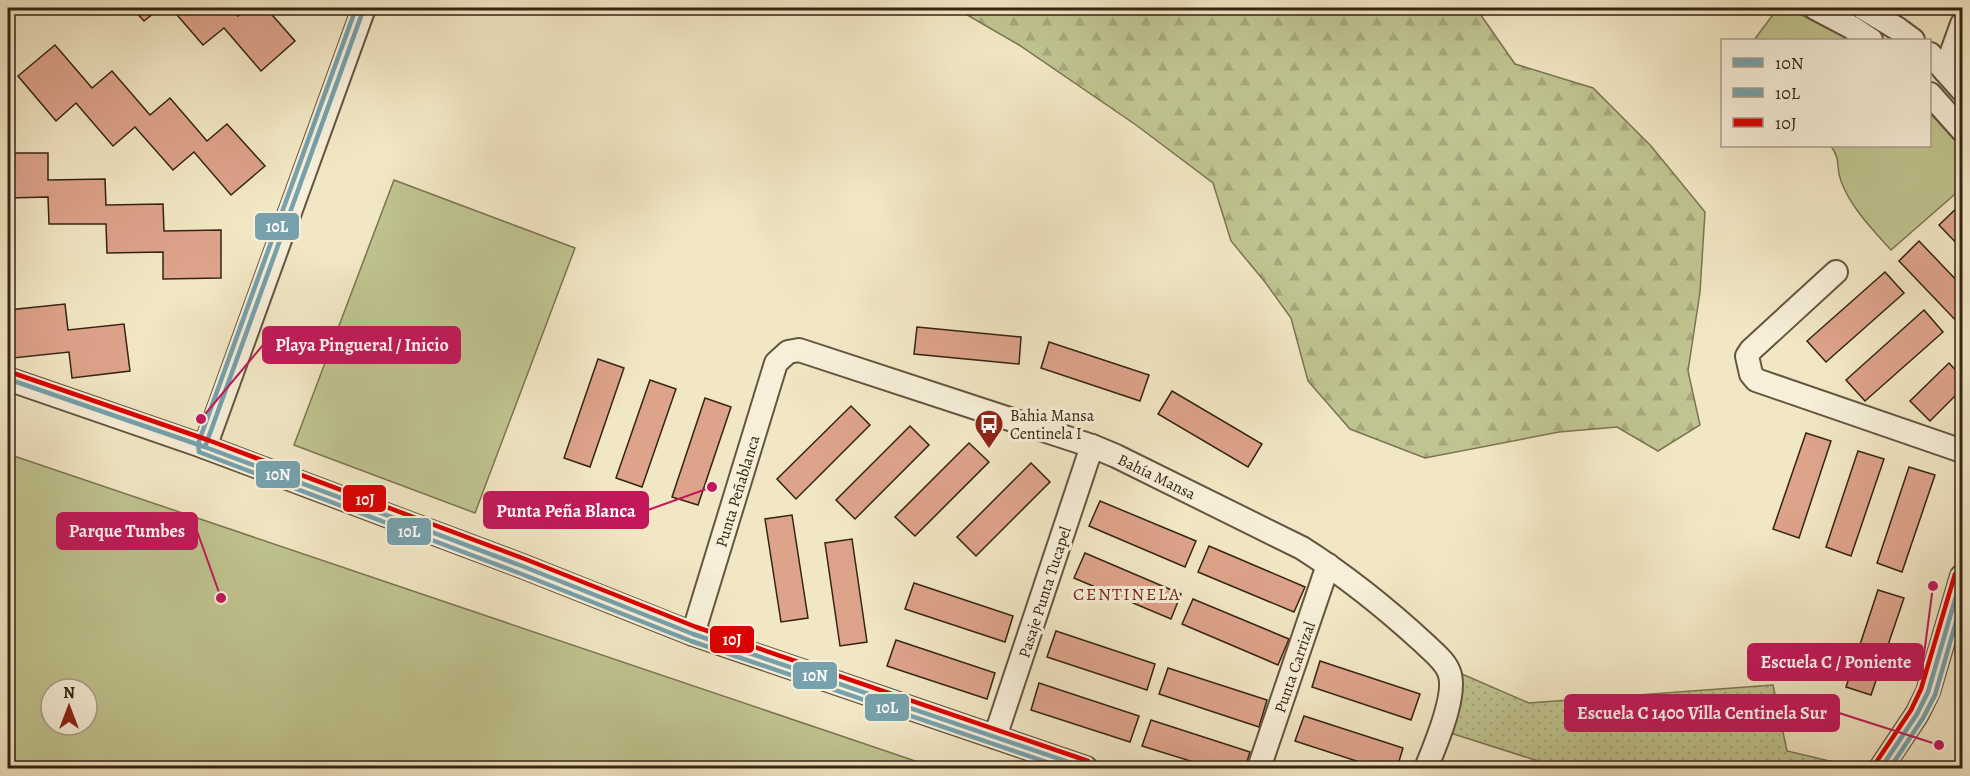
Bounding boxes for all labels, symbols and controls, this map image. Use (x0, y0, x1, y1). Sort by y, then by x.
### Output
legend (1721, 39, 1931, 147)
text: 10N (1775, 51, 1804, 75)
text: 10L (1775, 81, 1801, 105)
text: 10J (1775, 111, 1797, 135)
line badge: 10L (254, 212, 300, 241)
text: 10L (266, 216, 289, 238)
callout: Playa Pingueral / Inicio (263, 327, 460, 363)
text: Playa Pingueral / Inicio (275, 333, 449, 357)
place label: Bahia Mansa Centinela I (1010, 405, 1095, 445)
bus stop icon: Bahia Mansa Centinela I (973, 408, 1005, 450)
street label: Punta Peñablanca (710, 432, 766, 550)
street label: Bahía Mansa (1114, 449, 1200, 505)
line badge: 10N (255, 460, 301, 489)
text: 10N (265, 464, 291, 486)
line badge: 10J (342, 484, 387, 513)
text: 10J (355, 489, 375, 511)
callout: Punta Peña Blanca (484, 492, 648, 528)
text: Punta Peña Blanca (496, 499, 636, 523)
callout: Parque Tumbes (57, 513, 197, 549)
line badge: 10L (386, 517, 432, 546)
text: Parque Tumbes (69, 519, 185, 543)
text: 10L (398, 521, 421, 543)
street label: Pasaje Punta Tucapel (1013, 524, 1077, 661)
district label: CENTINELA (1073, 582, 1181, 606)
street label: Punta Carrizal (1269, 619, 1321, 716)
line badge: 10J (709, 625, 755, 654)
text: 10J (722, 629, 742, 651)
callout: Escuela C / Poniente (1748, 644, 1923, 680)
text: Escuela C / Poniente (1761, 650, 1911, 674)
line badge: 10N (792, 661, 838, 690)
text: 10N (802, 665, 828, 687)
north arrow (39, 677, 99, 737)
text: N (63, 682, 75, 704)
line badge: 10L (864, 693, 910, 722)
callout: Escuela C 1400 Villa Centinela Sur (1565, 695, 1839, 731)
text: 10L (876, 697, 899, 719)
text: Escuela C 1400 Villa Centinela Sur (1577, 701, 1828, 725)

